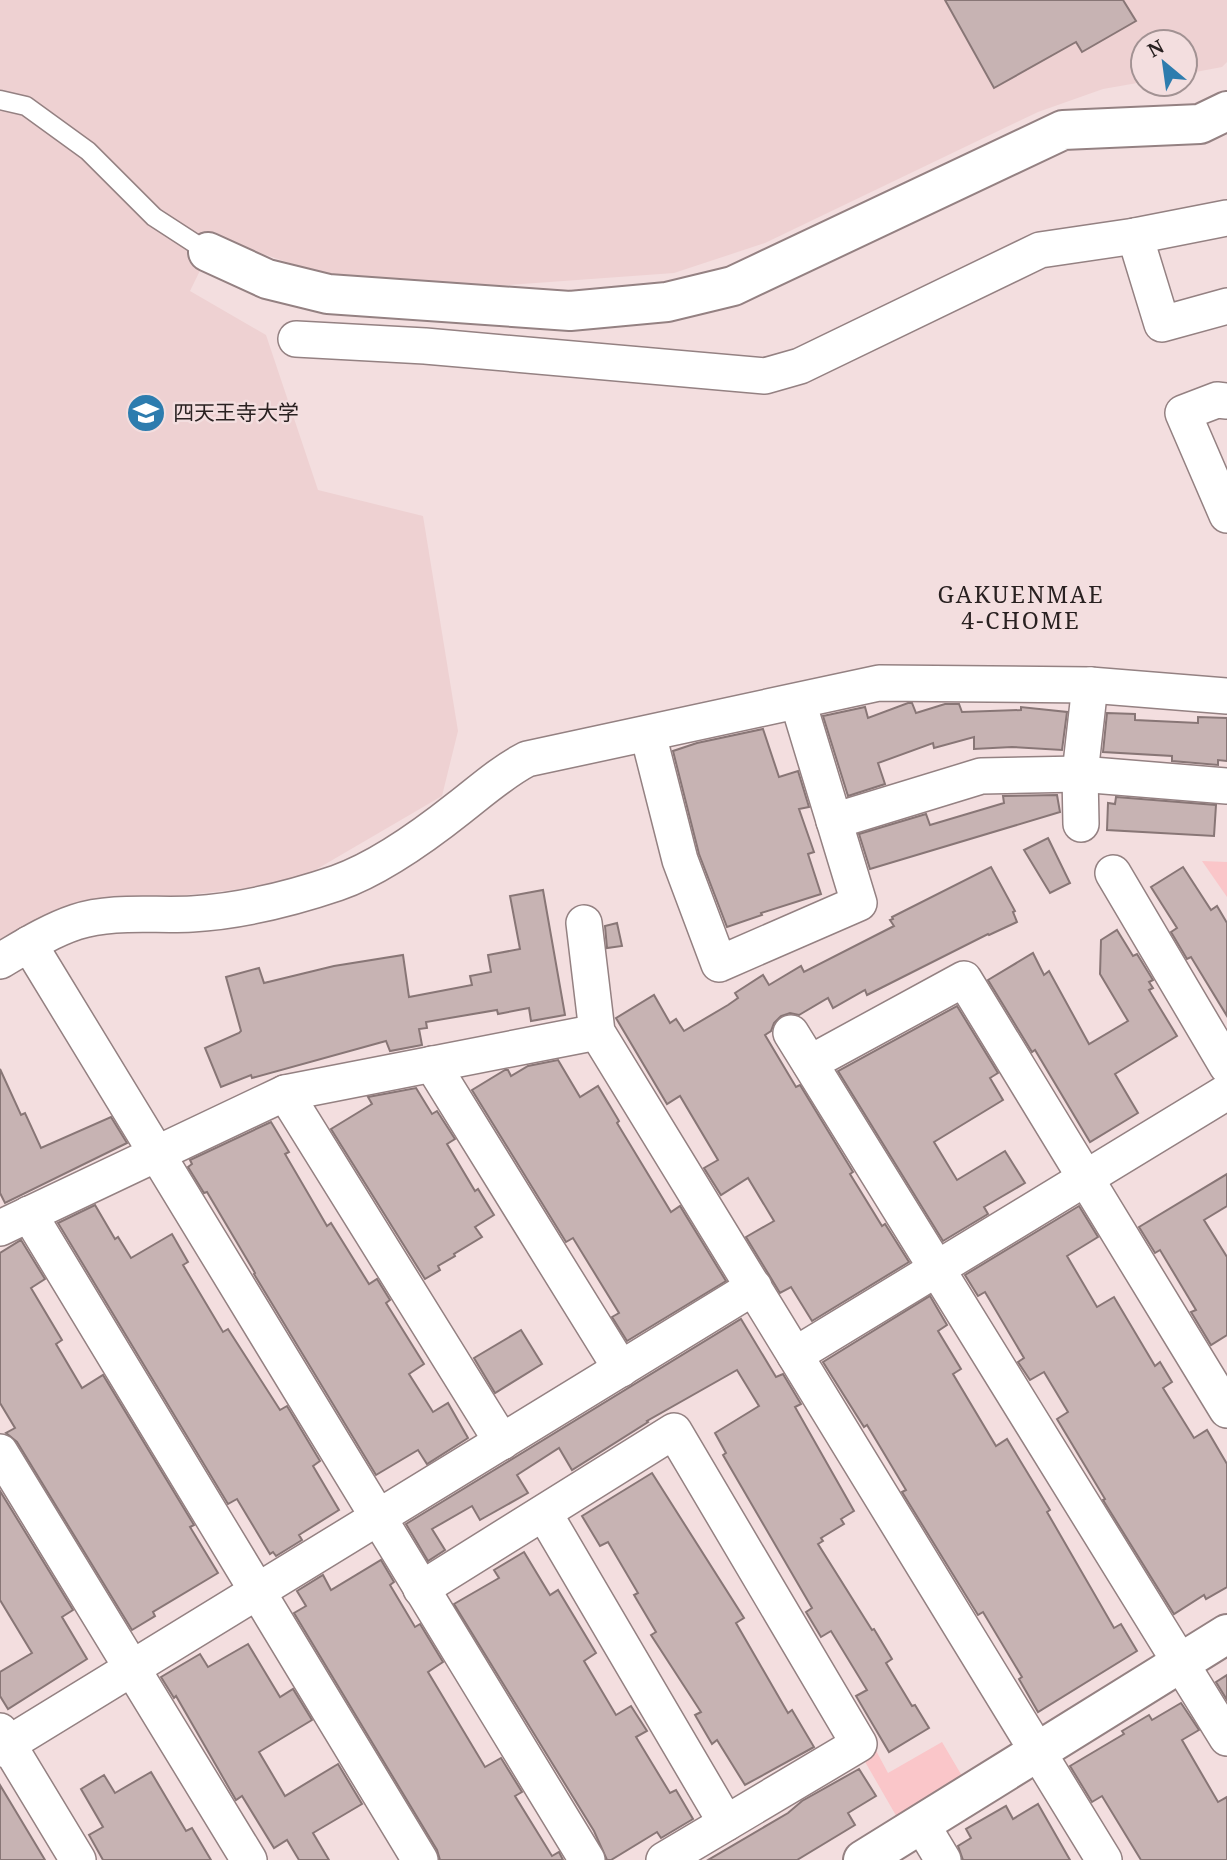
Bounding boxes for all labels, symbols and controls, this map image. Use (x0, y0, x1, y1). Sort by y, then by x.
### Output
north arrow (1129, 28, 1199, 98)
text: N (1143, 33, 1169, 63)
school or university icon: 四天王寺大学 (125, 392, 167, 434)
place label: 四天王寺大学 (173, 398, 299, 426)
district label: GAKUENMAE 4-CHOME (937, 578, 1105, 636)

